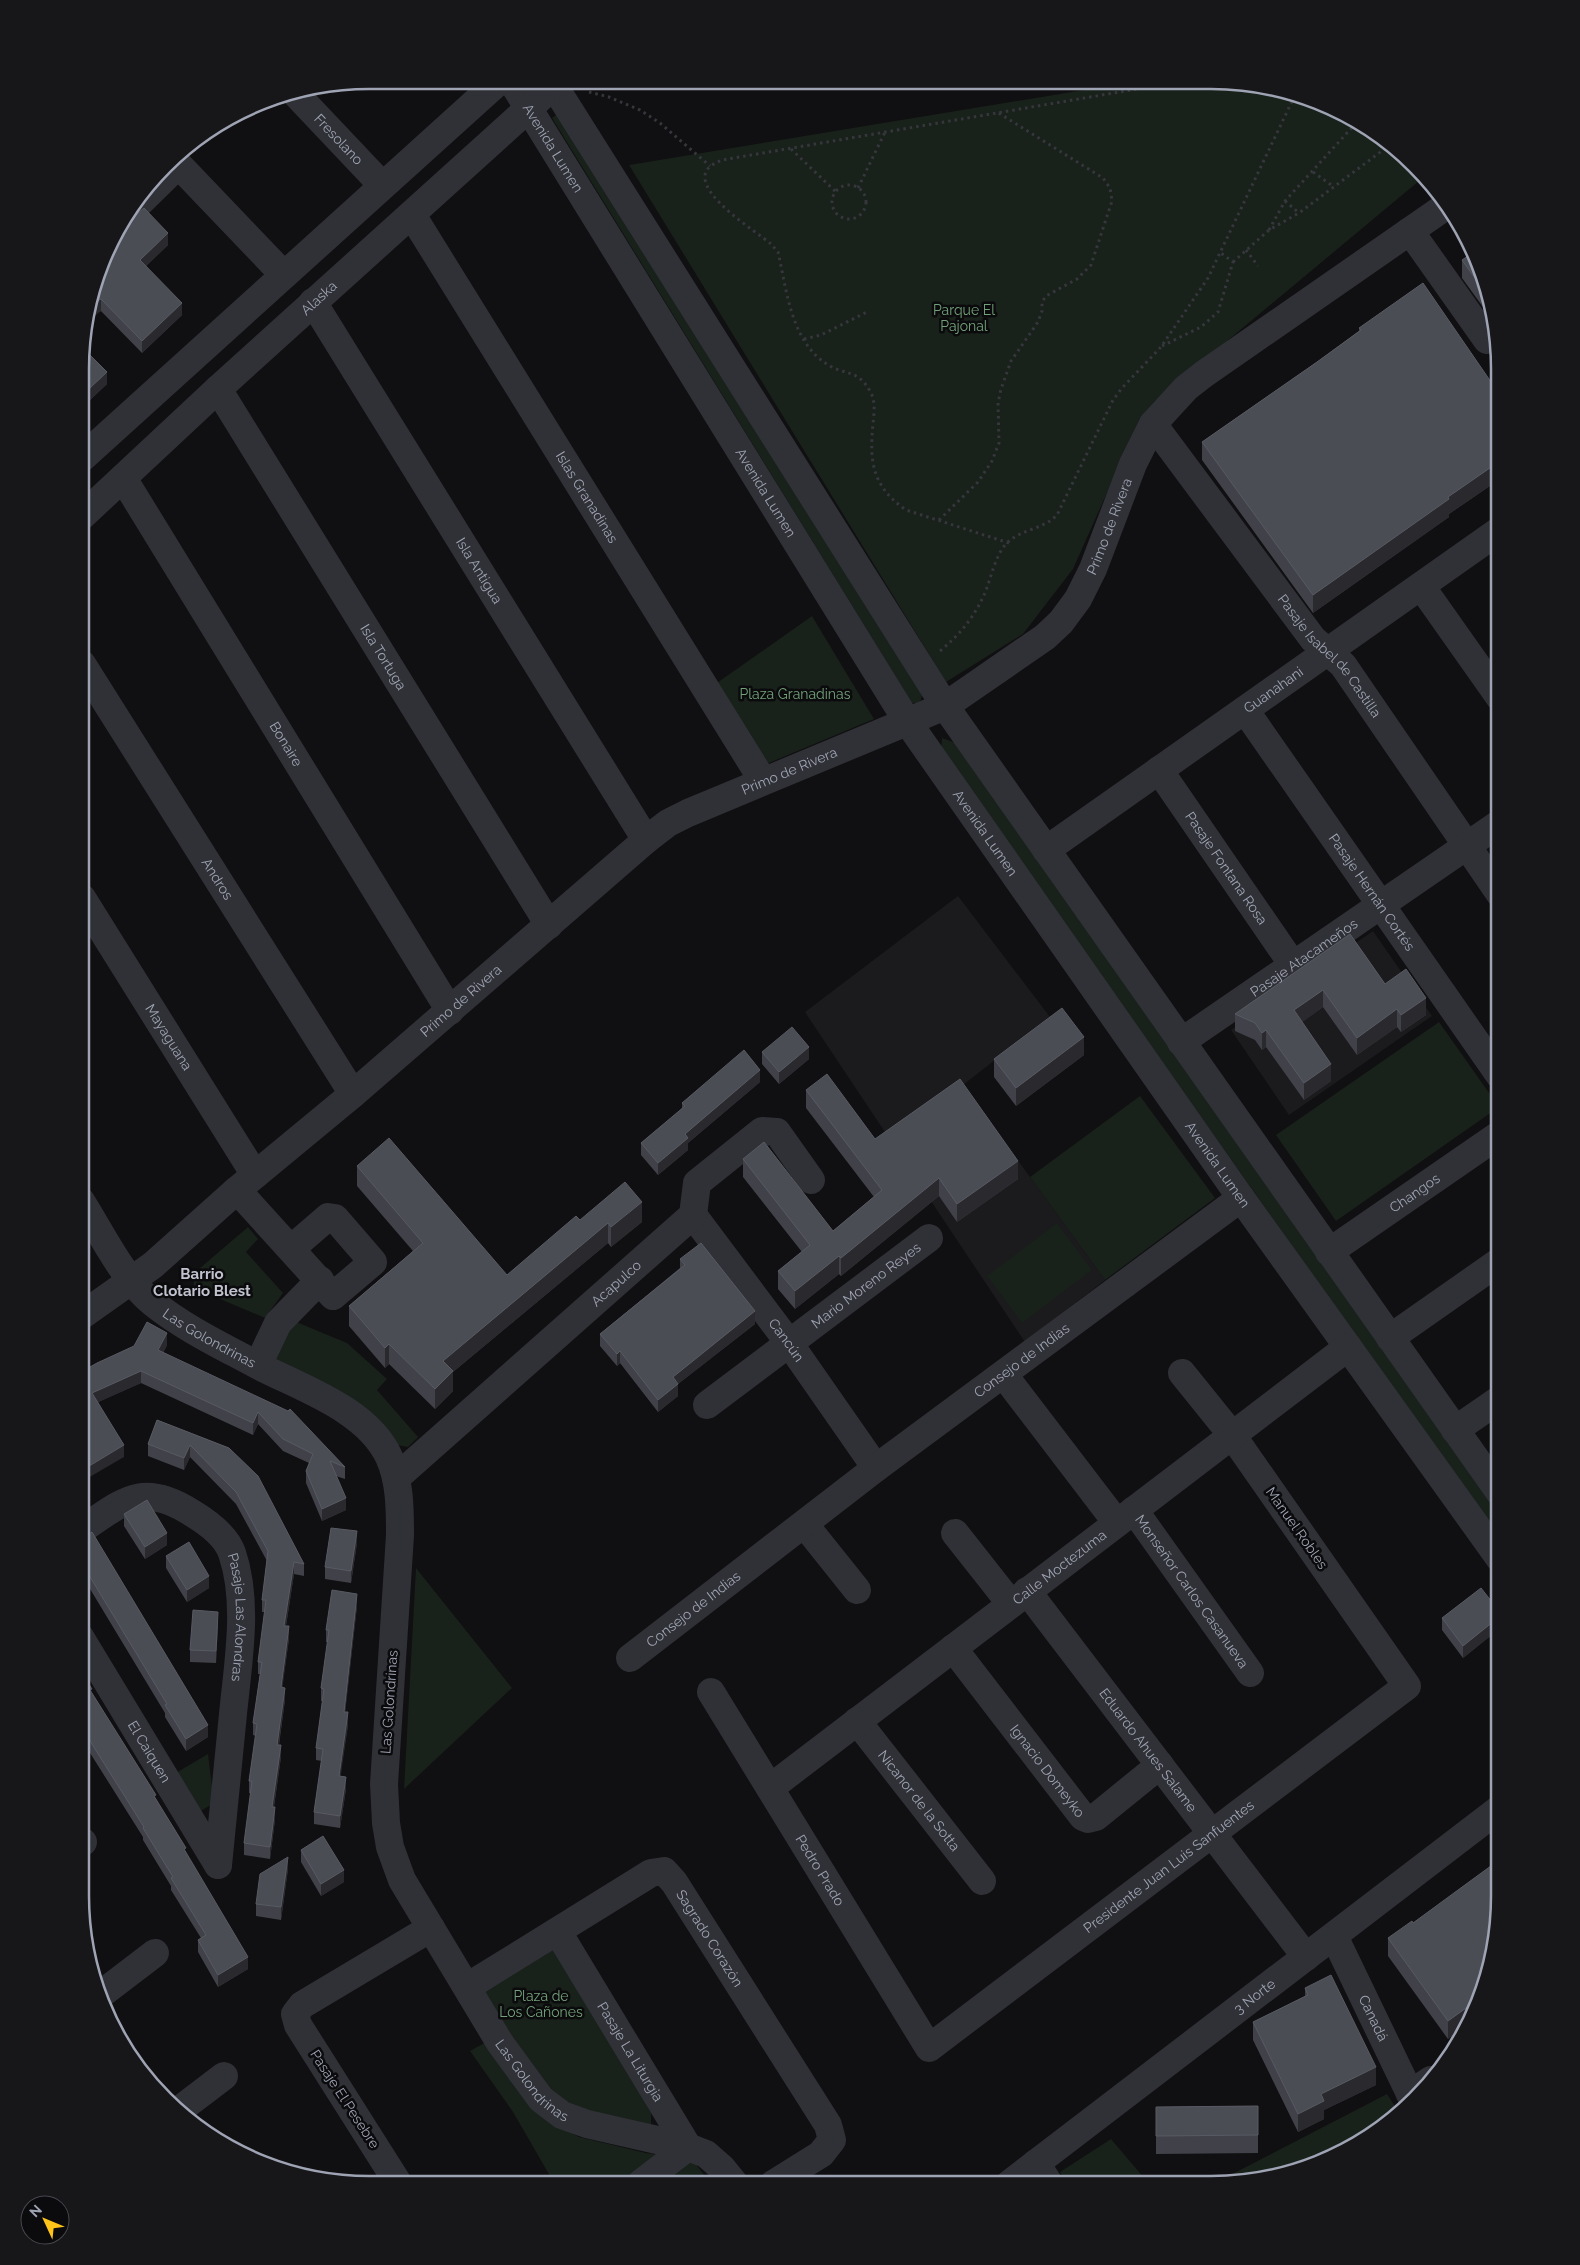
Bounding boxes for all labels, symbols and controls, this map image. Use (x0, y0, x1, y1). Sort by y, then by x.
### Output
street label: Avenida Lumen (520, 101, 586, 195)
street label: Fresolano (311, 111, 366, 168)
street label: Alaska (298, 278, 340, 318)
park label: Parque El Pajonal (933, 302, 995, 334)
street label: Avenida Lumen (732, 445, 799, 540)
street label: Islas Granadinas (553, 448, 621, 546)
street label: Primo de Rivera (1083, 476, 1135, 577)
street label: Isla Antigua (453, 535, 506, 607)
street label: Pasaje Isabel de Castilla (1275, 591, 1384, 720)
street label: Isla Tortuga (357, 621, 410, 693)
street label: Guanahani (1240, 663, 1306, 716)
park label: Plaza Granadinas (740, 686, 851, 702)
street label: Bonaire (266, 719, 306, 769)
street label: Primo de Rivera (739, 744, 839, 798)
street label: Avenida Lumen (950, 787, 1021, 879)
street label: Pasaje Fontana Rosa (1182, 809, 1271, 928)
street label: Pasaje Hernán Cortés (1326, 831, 1418, 954)
street label: Andros (198, 855, 237, 903)
street label: Pasaje Atacameños (1247, 915, 1361, 1000)
street label: Primo de Rivera (417, 961, 505, 1040)
street label: Mayaguana (142, 1001, 196, 1073)
street label: Avenida Lumen (1182, 1119, 1253, 1211)
street label: Changos (1386, 1170, 1443, 1216)
street label: Mario Moreno Reyes (808, 1239, 924, 1332)
street label: Acapulco (588, 1257, 644, 1309)
district label: Barrio Clotario Blest (153, 1265, 251, 1300)
street label: Las Golondrinas (160, 1305, 259, 1371)
street label: Cancún (765, 1315, 807, 1365)
street label: Consejo de Indias (971, 1320, 1073, 1401)
street label: Manuel Robles (1263, 1484, 1331, 1572)
street label: Monseñor Carlos Casanueva (1132, 1512, 1252, 1671)
street label: Calle Moctezuma (1009, 1526, 1109, 1608)
street label: Pasaje Las Alondras (225, 1551, 249, 1683)
street label: Consejo de Indias (643, 1568, 744, 1650)
street label: Las Golondrinas (377, 1649, 401, 1754)
street label: Eduardo Ahues Salame (1096, 1685, 1200, 1815)
street label: El Caiquen (125, 1718, 174, 1785)
street label: Ignacio Domeyko (1007, 1721, 1088, 1820)
street label: Nicanor de la Sotta (875, 1747, 963, 1854)
street label: Presidente Juan Luis Sanfuentes (1080, 1797, 1257, 1936)
street label: Pedro Prado (792, 1832, 848, 1909)
street label: Sagrado Corazón (673, 1887, 746, 1990)
street label: 3 Norte (1231, 1975, 1278, 2017)
park label: Plaza de Los Cañones (499, 1988, 583, 2020)
street label: Canadá (1356, 1992, 1391, 2044)
street label: Pasaje La Liturgia (594, 1999, 667, 2104)
street label: Las Golondrinas (492, 2036, 570, 2125)
street label: Pasaje El Pesebre (307, 2047, 383, 2151)
north arrow (20, 2195, 70, 2245)
text: N (26, 2202, 45, 2220)

